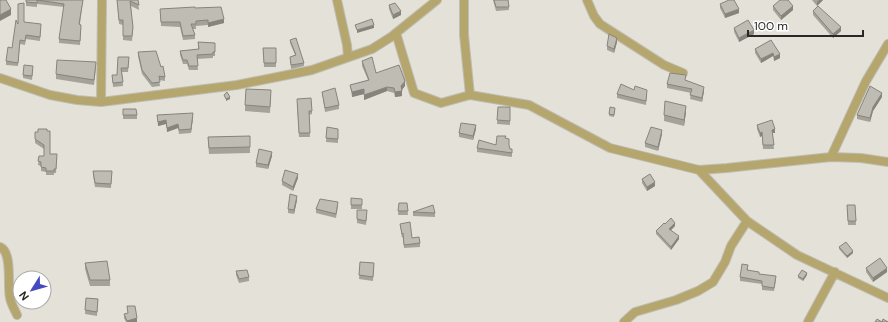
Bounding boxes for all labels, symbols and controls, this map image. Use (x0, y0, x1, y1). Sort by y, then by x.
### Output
scale bar (748, 12, 863, 38)
text: 100 m (754, 18, 788, 34)
north arrow (12, 270, 52, 310)
text: N (16, 289, 32, 303)

